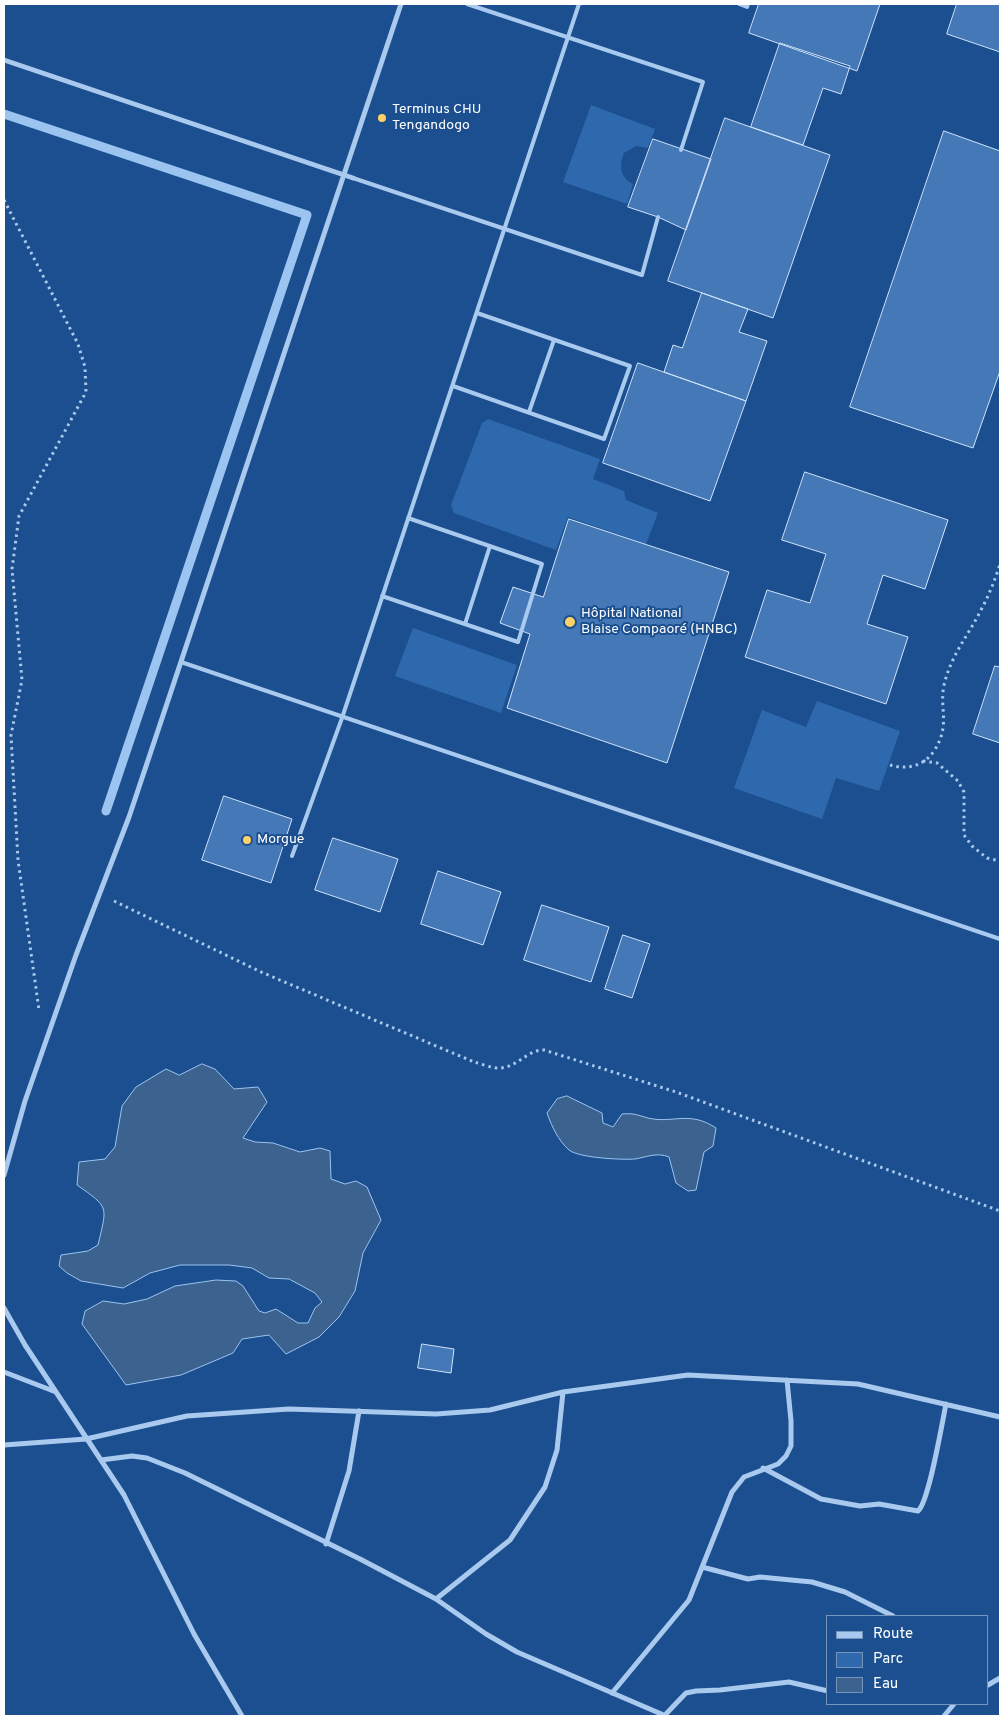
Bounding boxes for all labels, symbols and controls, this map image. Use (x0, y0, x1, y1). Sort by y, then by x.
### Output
place label: Terminus CHU Tengandogo (392, 102, 481, 134)
marker: Terminus CHU Tengandogo (376, 112, 388, 124)
place label: Hôpital National Blaise Compaoré (HNBC) (581, 606, 738, 638)
marker: Hôpital National Blaise Compaoré (HNBC) (563, 615, 577, 629)
place label: Morgue (257, 832, 304, 848)
marker: Morgue (241, 834, 253, 846)
legend (826, 1615, 989, 1705)
text: Route (873, 1625, 913, 1644)
text: Parc (873, 1650, 903, 1669)
text: Eau (873, 1675, 898, 1694)

